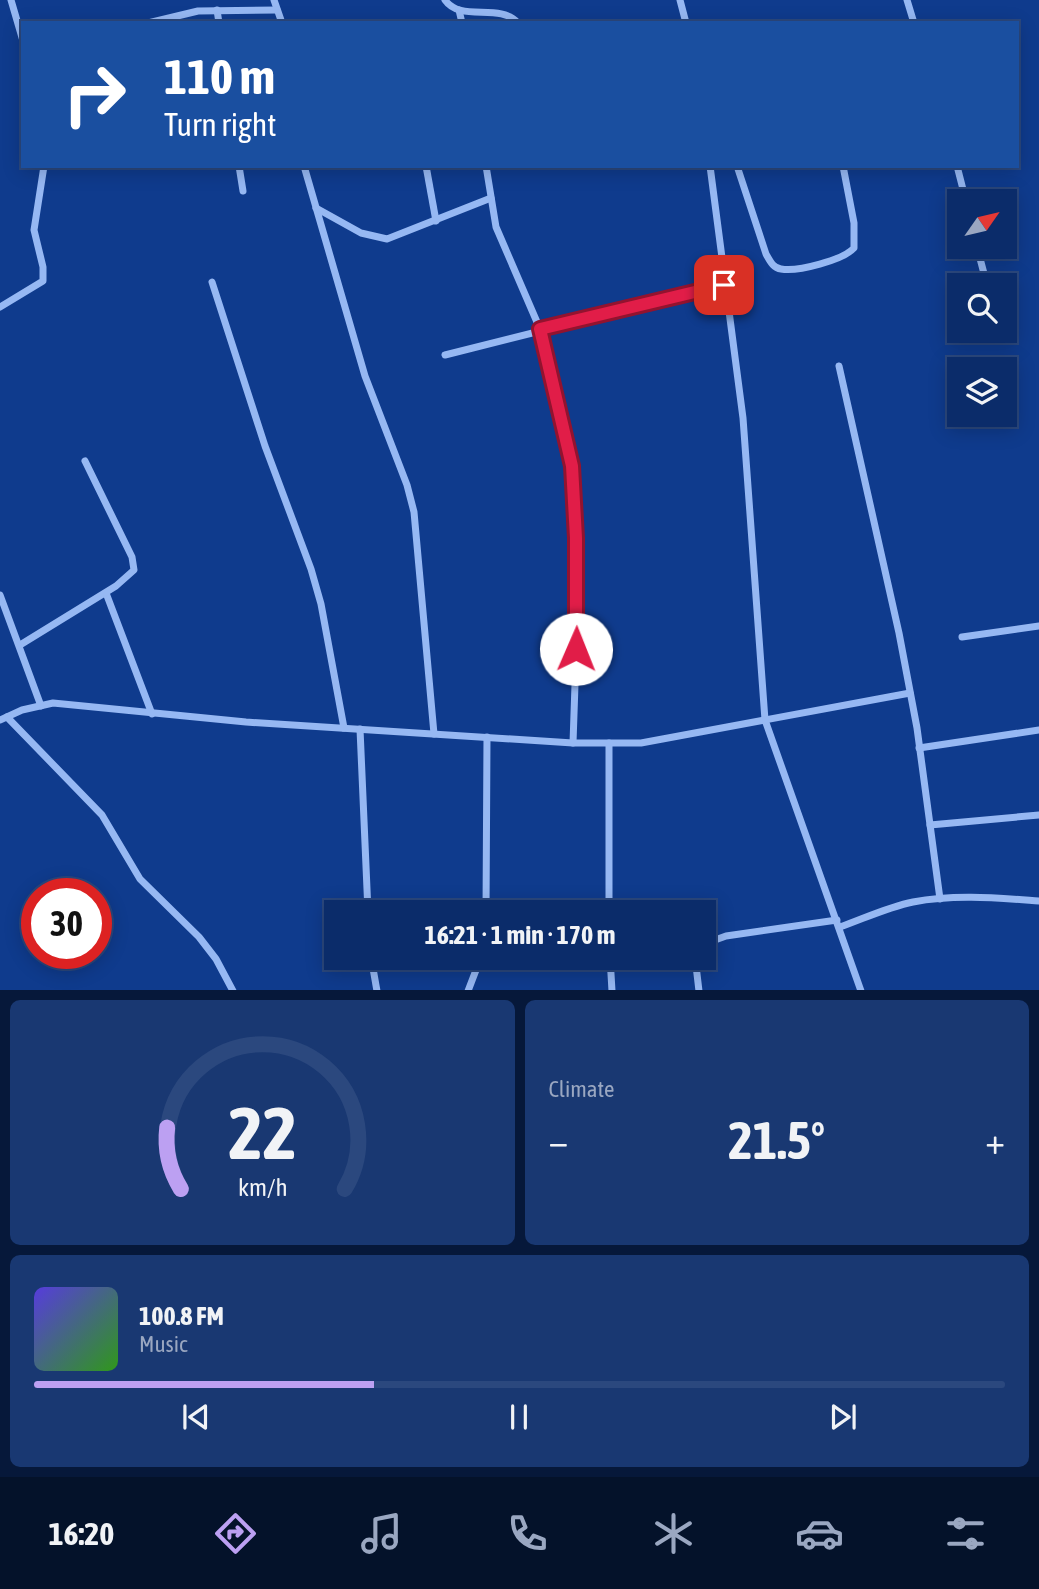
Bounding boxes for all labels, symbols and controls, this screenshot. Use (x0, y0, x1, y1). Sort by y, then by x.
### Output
text: 110 m (164, 48, 275, 104)
icon: right (49, 49, 140, 140)
text: Turn right (164, 106, 277, 143)
north arrow (947, 189, 1017, 259)
map controls (947, 189, 1017, 427)
pin (694, 255, 754, 315)
icon: arrive (705, 266, 743, 304)
button: search (947, 273, 1017, 343)
button: layers (947, 357, 1017, 427)
position arrow (539, 612, 613, 686)
speed limit sign: 30 (21, 878, 112, 969)
text: 16:21 · 1 min · 170 m (425, 920, 615, 950)
text: Climate (549, 1076, 614, 1102)
text: 22 (228, 1091, 296, 1174)
text: 21.5° (728, 1110, 825, 1170)
text: − (549, 1119, 568, 1162)
text: + (985, 1119, 1005, 1162)
text: km/h (237, 1172, 287, 1200)
text: 100.8 FM (139, 1301, 224, 1331)
text: Music (139, 1331, 187, 1357)
icon: previous (177, 1398, 215, 1436)
icon: pause (500, 1398, 538, 1436)
icon: next (824, 1398, 862, 1436)
icon: directions (211, 1509, 260, 1558)
icon: music (357, 1509, 406, 1558)
icon: phone (503, 1509, 552, 1558)
icon: climate (649, 1509, 698, 1558)
icon: car (795, 1509, 844, 1558)
icon: filters (941, 1509, 990, 1558)
text: 16:20 (49, 1515, 114, 1552)

